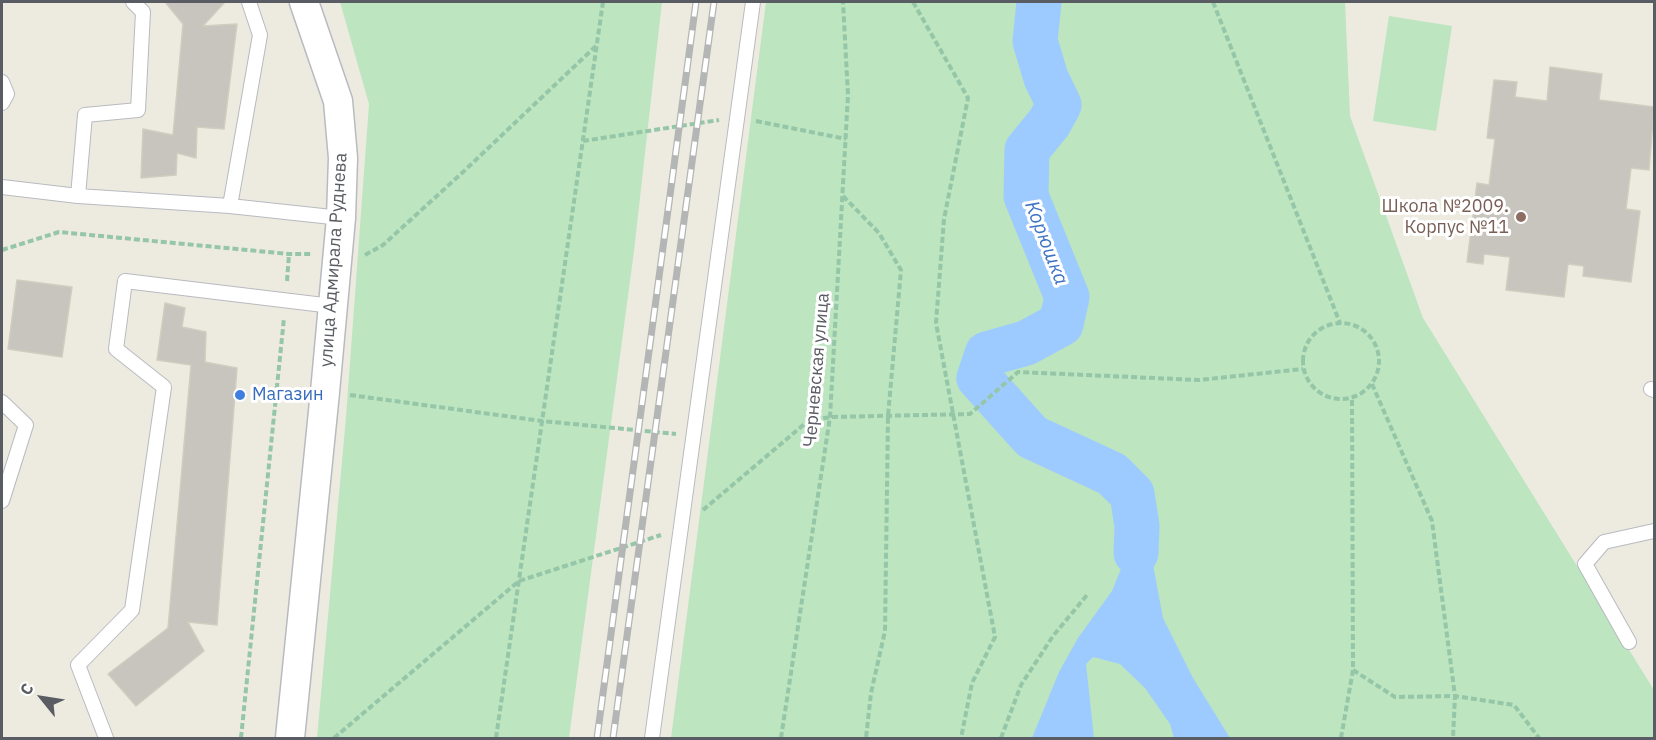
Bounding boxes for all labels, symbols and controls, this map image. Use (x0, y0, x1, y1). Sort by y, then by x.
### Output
street label: улица Адмирала Руднева (316, 152, 352, 368)
place label: Школа №2009. Корпус №11 (1382, 196, 1509, 238)
water label: Корюшка (1019, 198, 1073, 288)
marker: Школа №2009. Корпус №11 (1514, 210, 1528, 224)
street label: Черневская улица (800, 292, 834, 448)
place label: Магазин (252, 384, 324, 406)
marker: Магазин (233, 388, 247, 402)
north arrow (12, 668, 72, 728)
text: С (15, 679, 38, 699)

